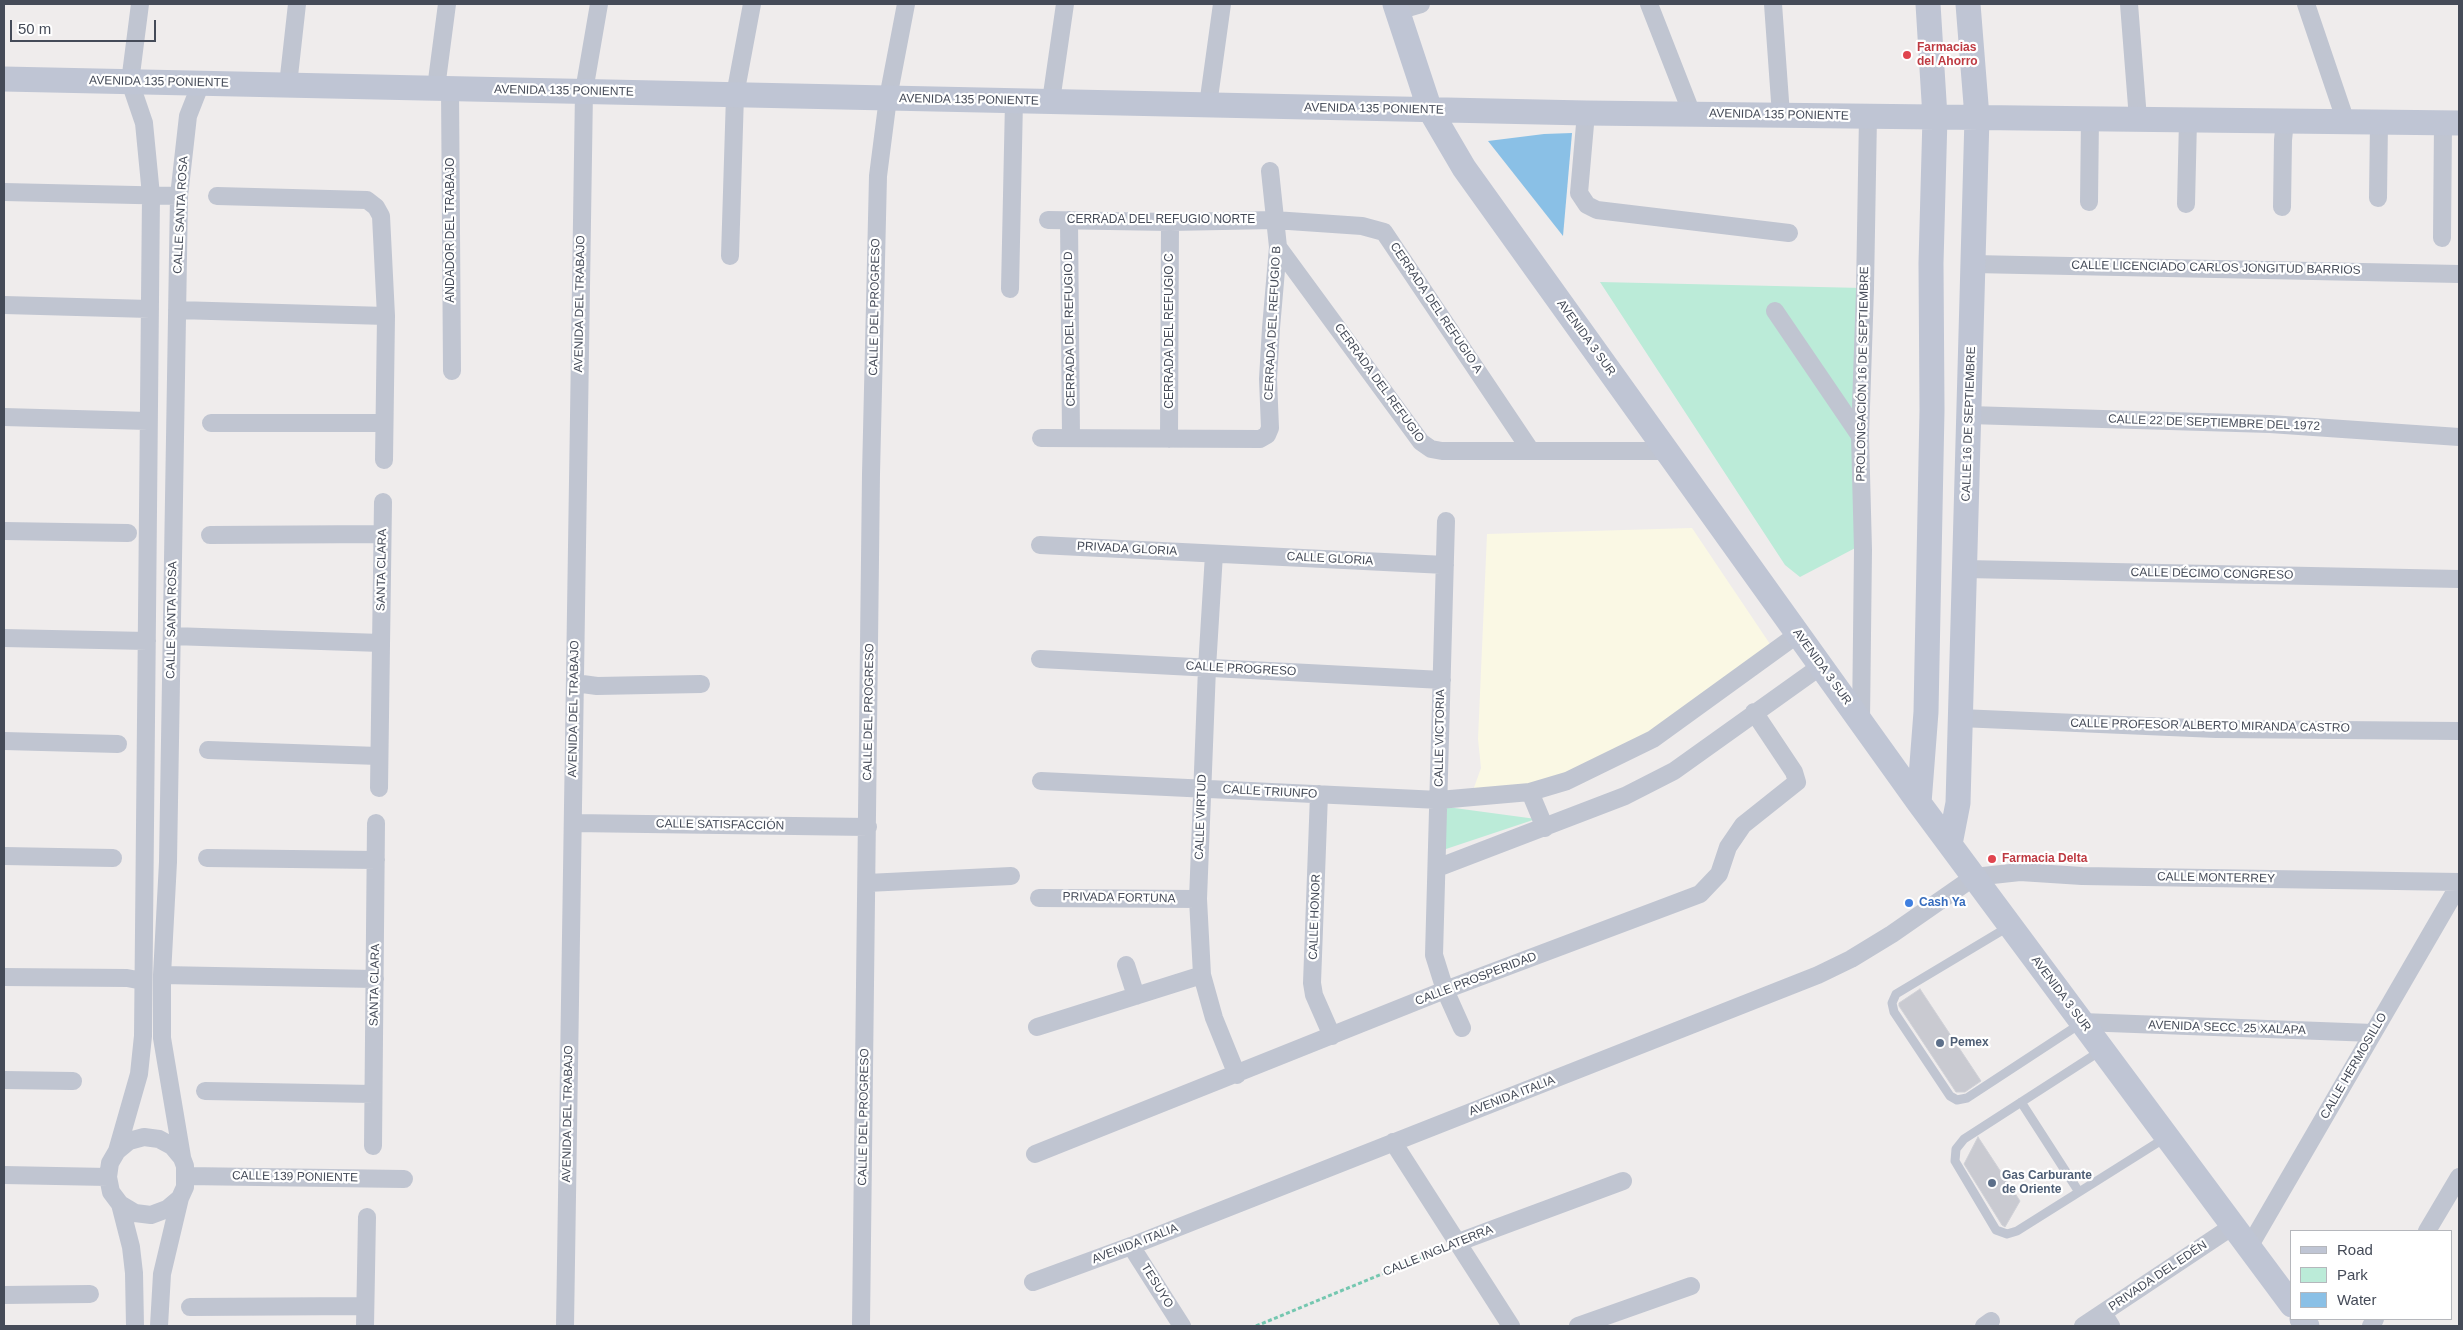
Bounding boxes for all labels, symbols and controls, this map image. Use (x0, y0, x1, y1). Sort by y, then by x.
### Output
scale bar (12, 10, 159, 42)
text: 50 m (18, 20, 51, 37)
place label: Farmacias del Ahorro (1917, 41, 1978, 69)
marker: Farmacias del Ahorro (1901, 49, 1913, 61)
street label: AVENIDA 135 PONIENTE (89, 74, 229, 90)
street label: AVENIDA 135 PONIENTE (494, 83, 634, 99)
street label: AVENIDA 135 PONIENTE (899, 92, 1039, 108)
street label: AVENIDA 135 PONIENTE (1304, 101, 1444, 117)
street label: AVENIDA 135 PONIENTE (1709, 107, 1849, 123)
street label: CALLE SANTA ROSA (171, 156, 191, 274)
street label: ANDADOR DEL TRABAJO (444, 157, 458, 303)
street label: CERRADA DEL REFUGIO NORTE (1067, 213, 1255, 227)
street label: AVENIDA DEL TRABAJO (572, 235, 588, 373)
street label: CALLE DEL PROGRESO (867, 238, 883, 376)
street label: CERRADA DEL REFUGIO A (1387, 240, 1485, 376)
street label: CERRADA DEL REFUGIO B (1262, 245, 1284, 401)
street label: CERRADA DEL REFUGIO D (1061, 251, 1079, 407)
street label: CERRADA DEL REFUGIO C (1163, 253, 1177, 409)
street label: CALLE LICENCIADO CARLOS JONGITUD BARRIOS (2071, 258, 2361, 278)
street label: PROLONGACIÓN 16 DE SEPTIEMBRE (1854, 266, 1872, 482)
street label: AVENIDA 3 SUR (1554, 297, 1618, 379)
street label: CERRADA DEL REFUGIO (1331, 321, 1427, 445)
street label: CALLE 16 DE SEPTIEMBRE (1959, 346, 1979, 502)
street label: CALLE 22 DE SEPTIEMBRE DEL 1972 (2108, 412, 2320, 434)
street label: SANTA CLARA (374, 529, 390, 611)
street label: PRIVADA GLORIA (1076, 539, 1178, 559)
street label: CALLE GLORIA (1286, 550, 1374, 568)
street label: CALLE SANTA ROSA (164, 561, 180, 679)
street label: CALLE DÉCIMO CONGRESO (2131, 565, 2293, 583)
street label: AVENIDA 3 SUR (1790, 626, 1854, 708)
street label: AVENIDA DEL TRABAJO (566, 640, 582, 778)
street label: CALLE DEL PROGRESO (861, 643, 877, 781)
street label: CALLE PROGRESO (1185, 659, 1297, 679)
street label: CALLE VICTORIA (1432, 689, 1448, 787)
street label: CALLE PROFESOR ALBERTO MIRANDA CASTRO (2070, 716, 2350, 736)
street label: CALLE VIRTUD (1192, 774, 1210, 860)
street label: CALLE TRIUNFO (1222, 782, 1318, 802)
street label: CALLE SATISFACCIÓN (656, 817, 784, 833)
place label: Farmacia Delta (2002, 852, 2087, 866)
marker: Farmacia Delta (1986, 853, 1998, 865)
street label: CALLE MONTERREY (2157, 870, 2275, 886)
street label: CALLE HONOR (1306, 874, 1324, 960)
street label: PRIVADA FORTUNA (1062, 890, 1176, 906)
place label: Cash Ya (1919, 896, 1966, 910)
marker: Cash Ya (1903, 897, 1915, 909)
street label: SANTA CLARA (367, 944, 383, 1026)
street label: CALLE PROSPERIDAD (1413, 949, 1539, 1009)
street label: AVENIDA 3 SUR (2028, 954, 2094, 1034)
street label: CALLE HERMOSILLO (2318, 1010, 2390, 1122)
street label: AVENIDA SECC. 25 XALAPA (2148, 1018, 2306, 1038)
place label: Pemex (1950, 1036, 1989, 1050)
marker: Pemex (1934, 1037, 1946, 1049)
street label: AVENIDA DEL TRABAJO (560, 1045, 576, 1183)
street label: CALLE DEL PROGRESO (856, 1048, 872, 1186)
street label: AVENIDA ITALIA (1467, 1073, 1557, 1119)
street label: CALLE 139 PONIENTE (232, 1169, 358, 1185)
place label: Gas Carburante de Oriente (2002, 1169, 2092, 1197)
marker: Gas Carburante de Oriente (1986, 1177, 1998, 1189)
street label: AVENIDA ITALIA (1090, 1221, 1180, 1267)
street label: CALLE INGLATERRA (1381, 1222, 1495, 1280)
legend (2290, 1230, 2453, 1320)
street label: PRIVADA DEL EDÉN (2106, 1238, 2210, 1314)
text: Road (2337, 1241, 2373, 1258)
street label: TESUYO (1138, 1261, 1176, 1311)
text: Park (2337, 1266, 2368, 1283)
text: Water (2337, 1291, 2376, 1308)

